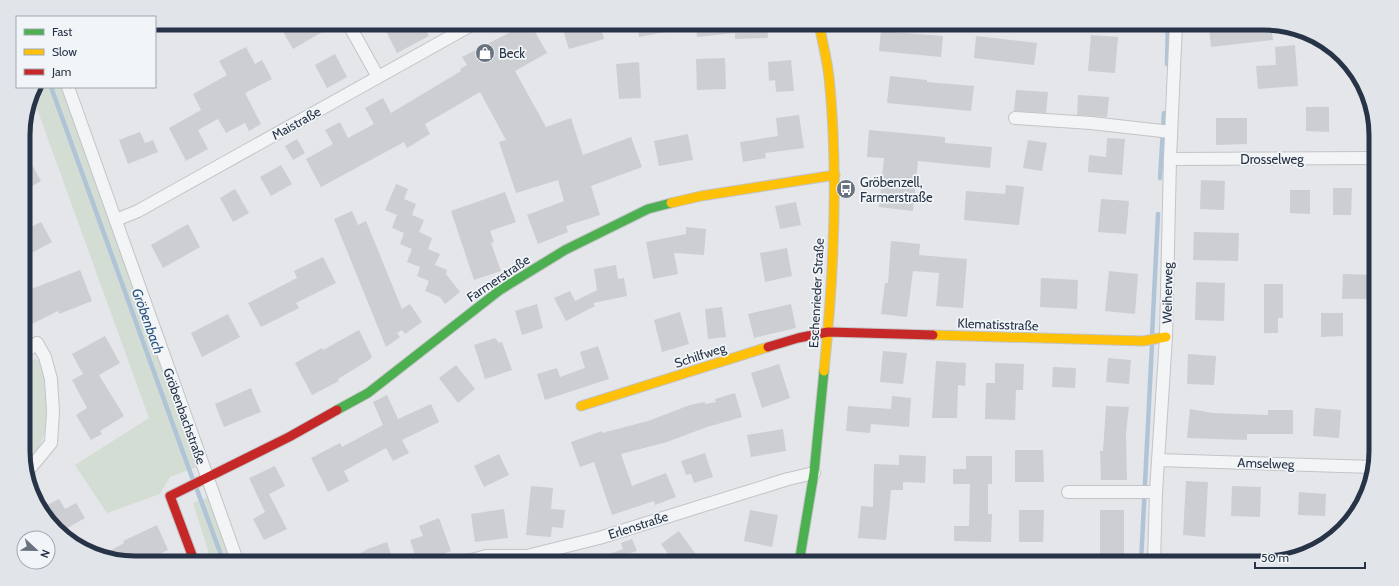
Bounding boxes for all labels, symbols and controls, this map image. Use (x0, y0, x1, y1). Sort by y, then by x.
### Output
legend (16, 16, 156, 88)
text: Fast (52, 24, 72, 39)
shop icon: Beck (474, 42, 496, 64)
text: Slow (52, 44, 77, 59)
place label: Beck (499, 45, 525, 61)
text: Jam (51, 64, 71, 79)
street label: Maistraße (269, 103, 324, 143)
street label: Drosselweg (1240, 151, 1304, 167)
place label: Gröbenzell, Farmerstraße (860, 174, 933, 205)
bus stop icon: Gröbenzell, Farmerstraße (835, 178, 857, 200)
street label: Eschenrieder Straße (805, 237, 827, 348)
street label: Farmerstraße (463, 251, 533, 305)
street label: Weiherweg (1158, 262, 1176, 324)
water label: Gröbenbach (128, 286, 168, 356)
street label: Klematisstraße (957, 315, 1039, 333)
street label: Schilfweg (672, 339, 728, 371)
street label: Gröbenbachstraße (160, 366, 210, 467)
street label: Amselweg (1237, 454, 1295, 472)
street label: Erlenstraße (606, 508, 670, 542)
north arrow (16, 530, 56, 570)
scale bar (1255, 544, 1365, 570)
text: N (37, 548, 53, 560)
text: 50 m (1261, 550, 1289, 565)

